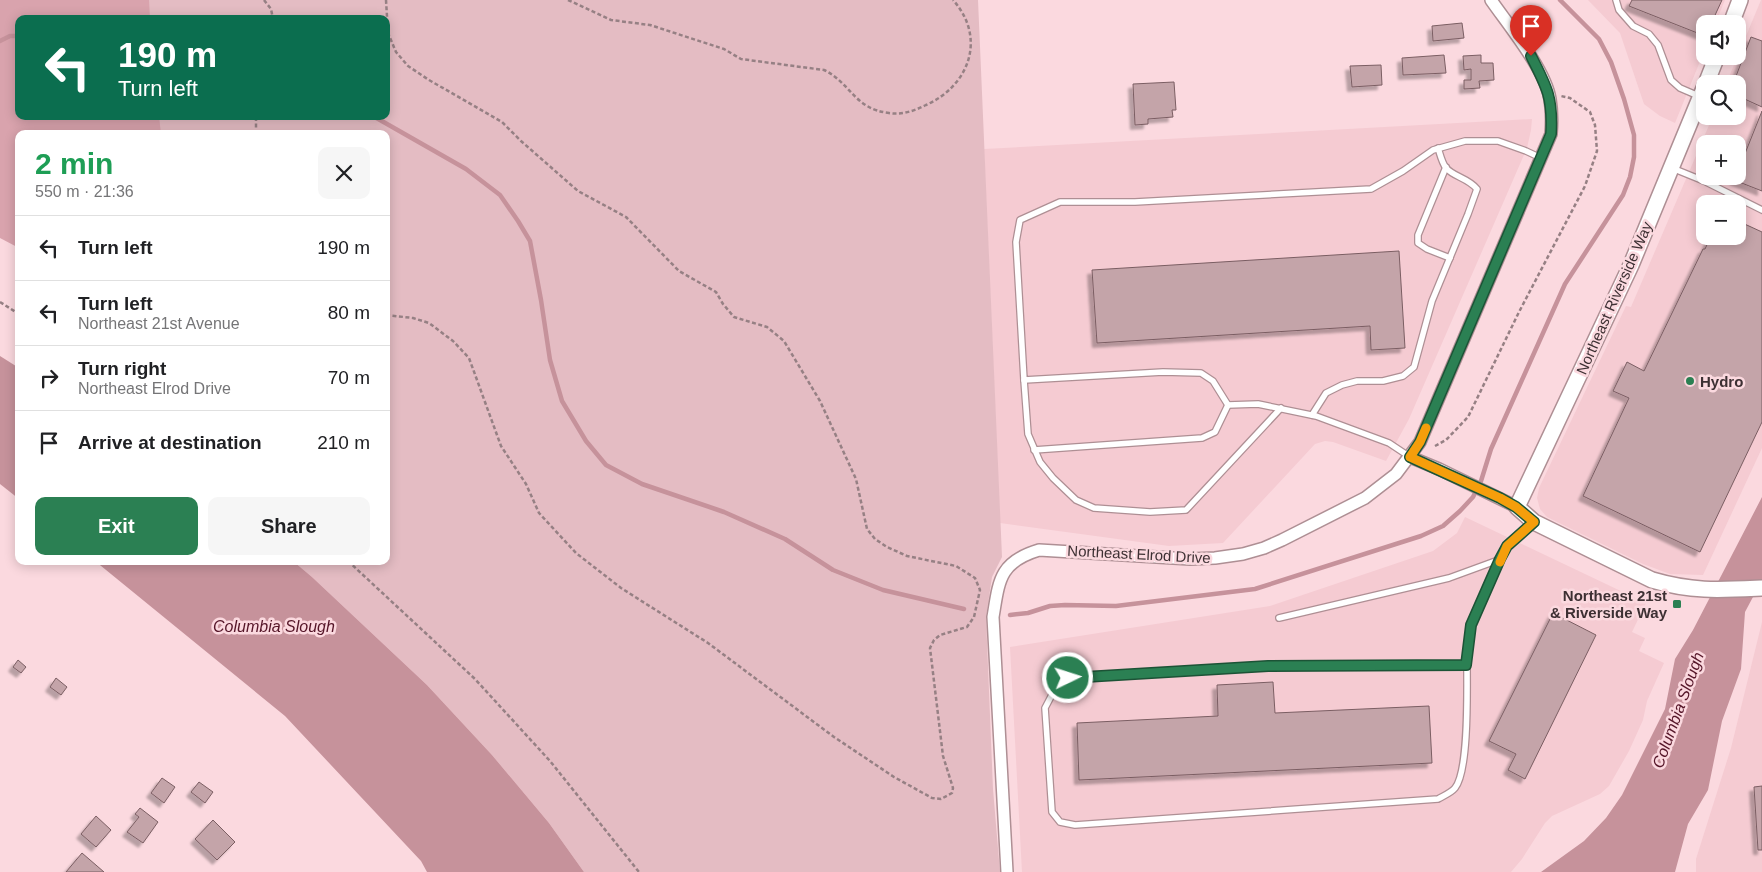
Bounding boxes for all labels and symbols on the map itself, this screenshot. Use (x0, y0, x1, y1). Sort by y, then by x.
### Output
pin (1510, 5, 1552, 56)
street label: Northeast Riverside Way (1573, 219, 1656, 377)
place label: Hydro (1700, 373, 1743, 390)
marker: Hydro (1684, 375, 1696, 387)
street label: Northeast Elrod Drive (1067, 542, 1211, 566)
place label: Northeast 21st & Riverside Way (1550, 587, 1668, 621)
marker: Northeast 21st & Riverside Way (1671, 598, 1683, 610)
water label: Columbia Slough (213, 618, 335, 635)
water label: Columbia Slough (1649, 650, 1707, 770)
position arrow (1041, 651, 1093, 703)

